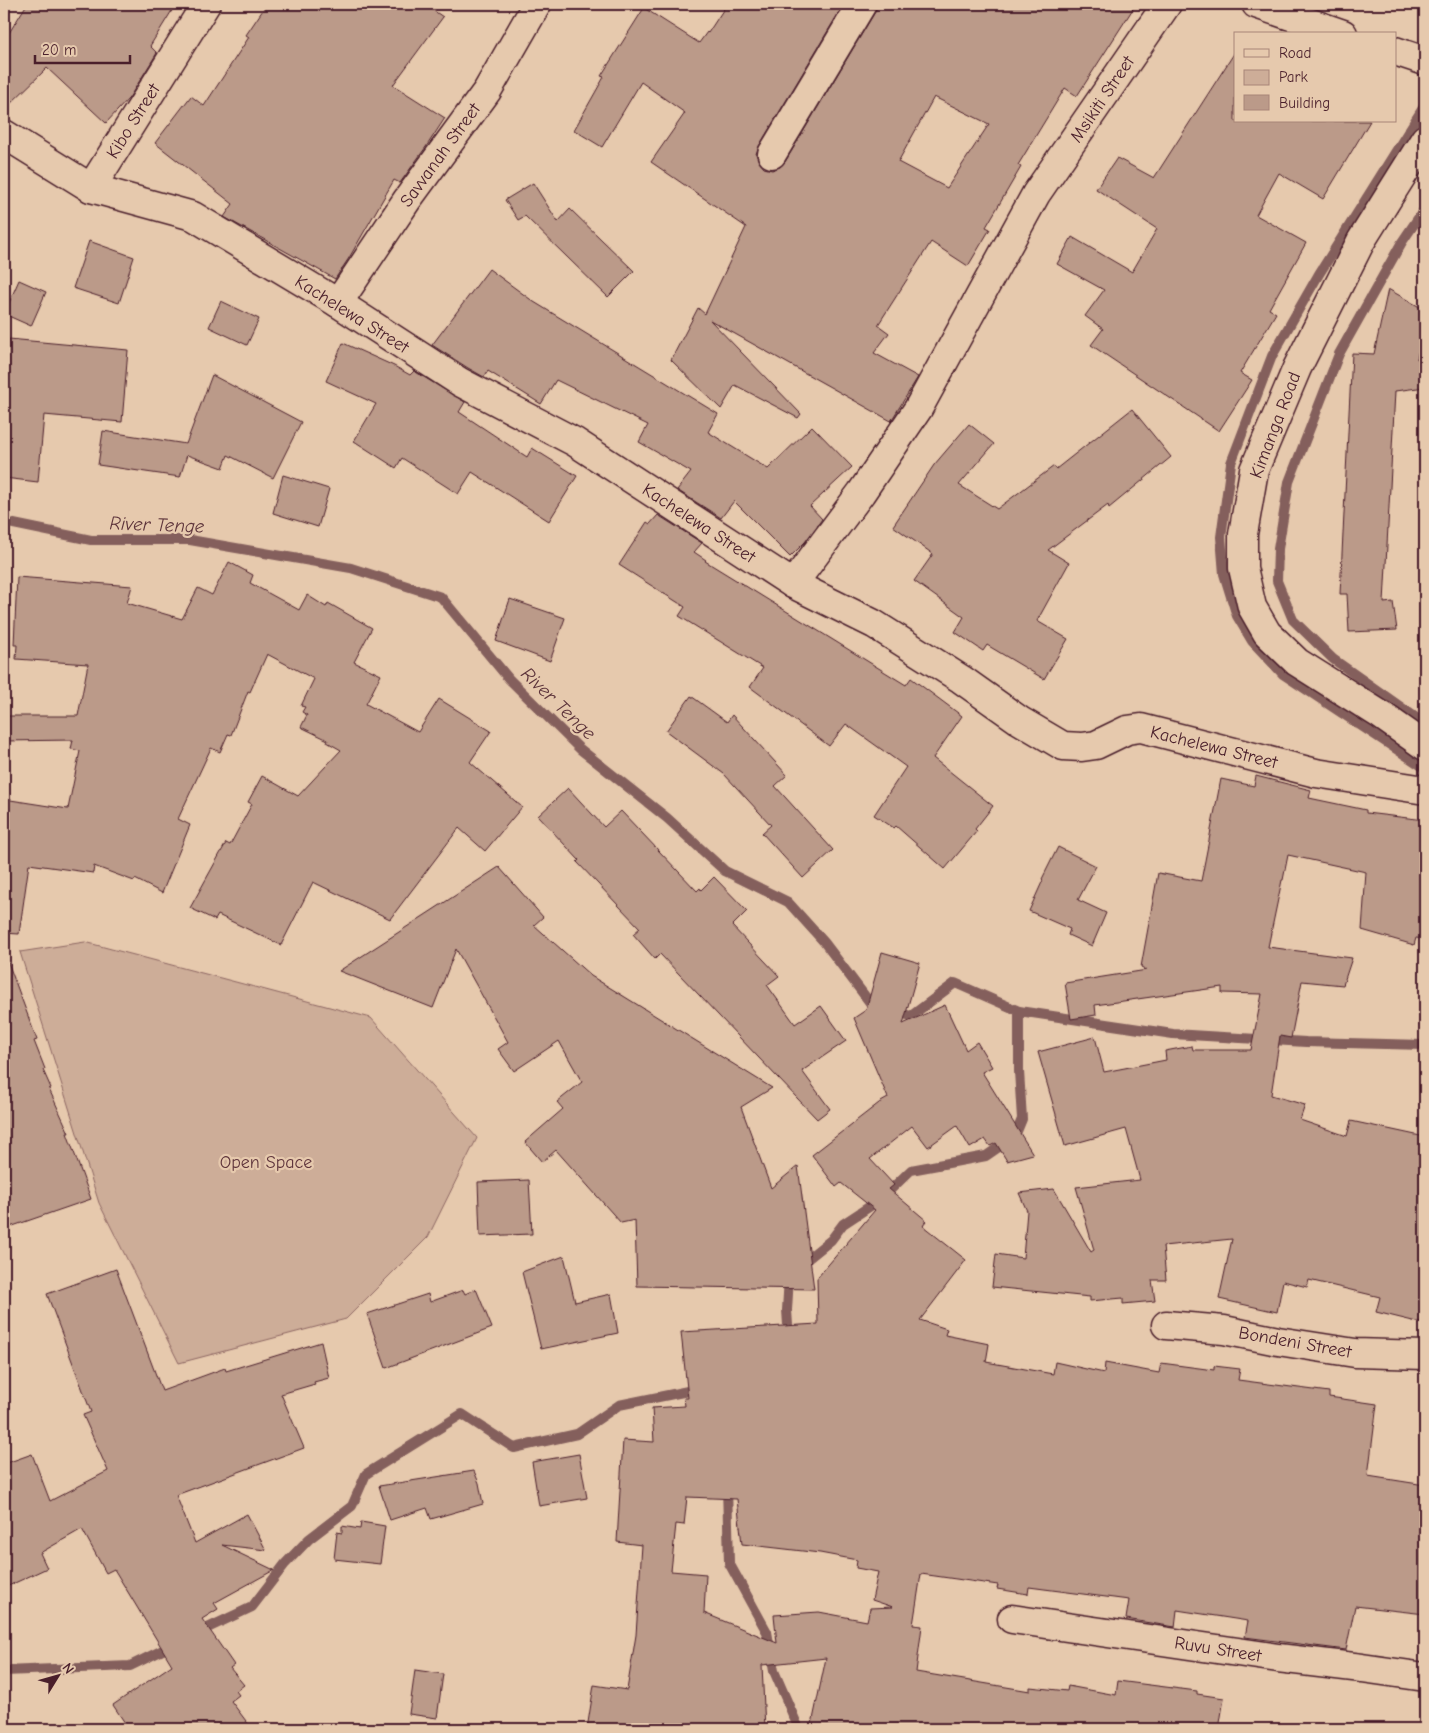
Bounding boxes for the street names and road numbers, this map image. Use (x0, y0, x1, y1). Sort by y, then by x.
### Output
street label: Msikiti Street (1066, 51, 1139, 147)
street label: Kibo Street (102, 79, 165, 163)
street label: Savvanah Street (396, 99, 486, 211)
street label: Kachelewa Street (291, 271, 413, 358)
street label: Kimanga Road (1246, 369, 1305, 481)
street label: Kachelewa Street (638, 479, 760, 568)
street label: Kachelewa Street (1148, 722, 1281, 774)
street label: Bondeni Street (1237, 1322, 1354, 1363)
street label: Ruvu Street (1173, 1632, 1264, 1667)

